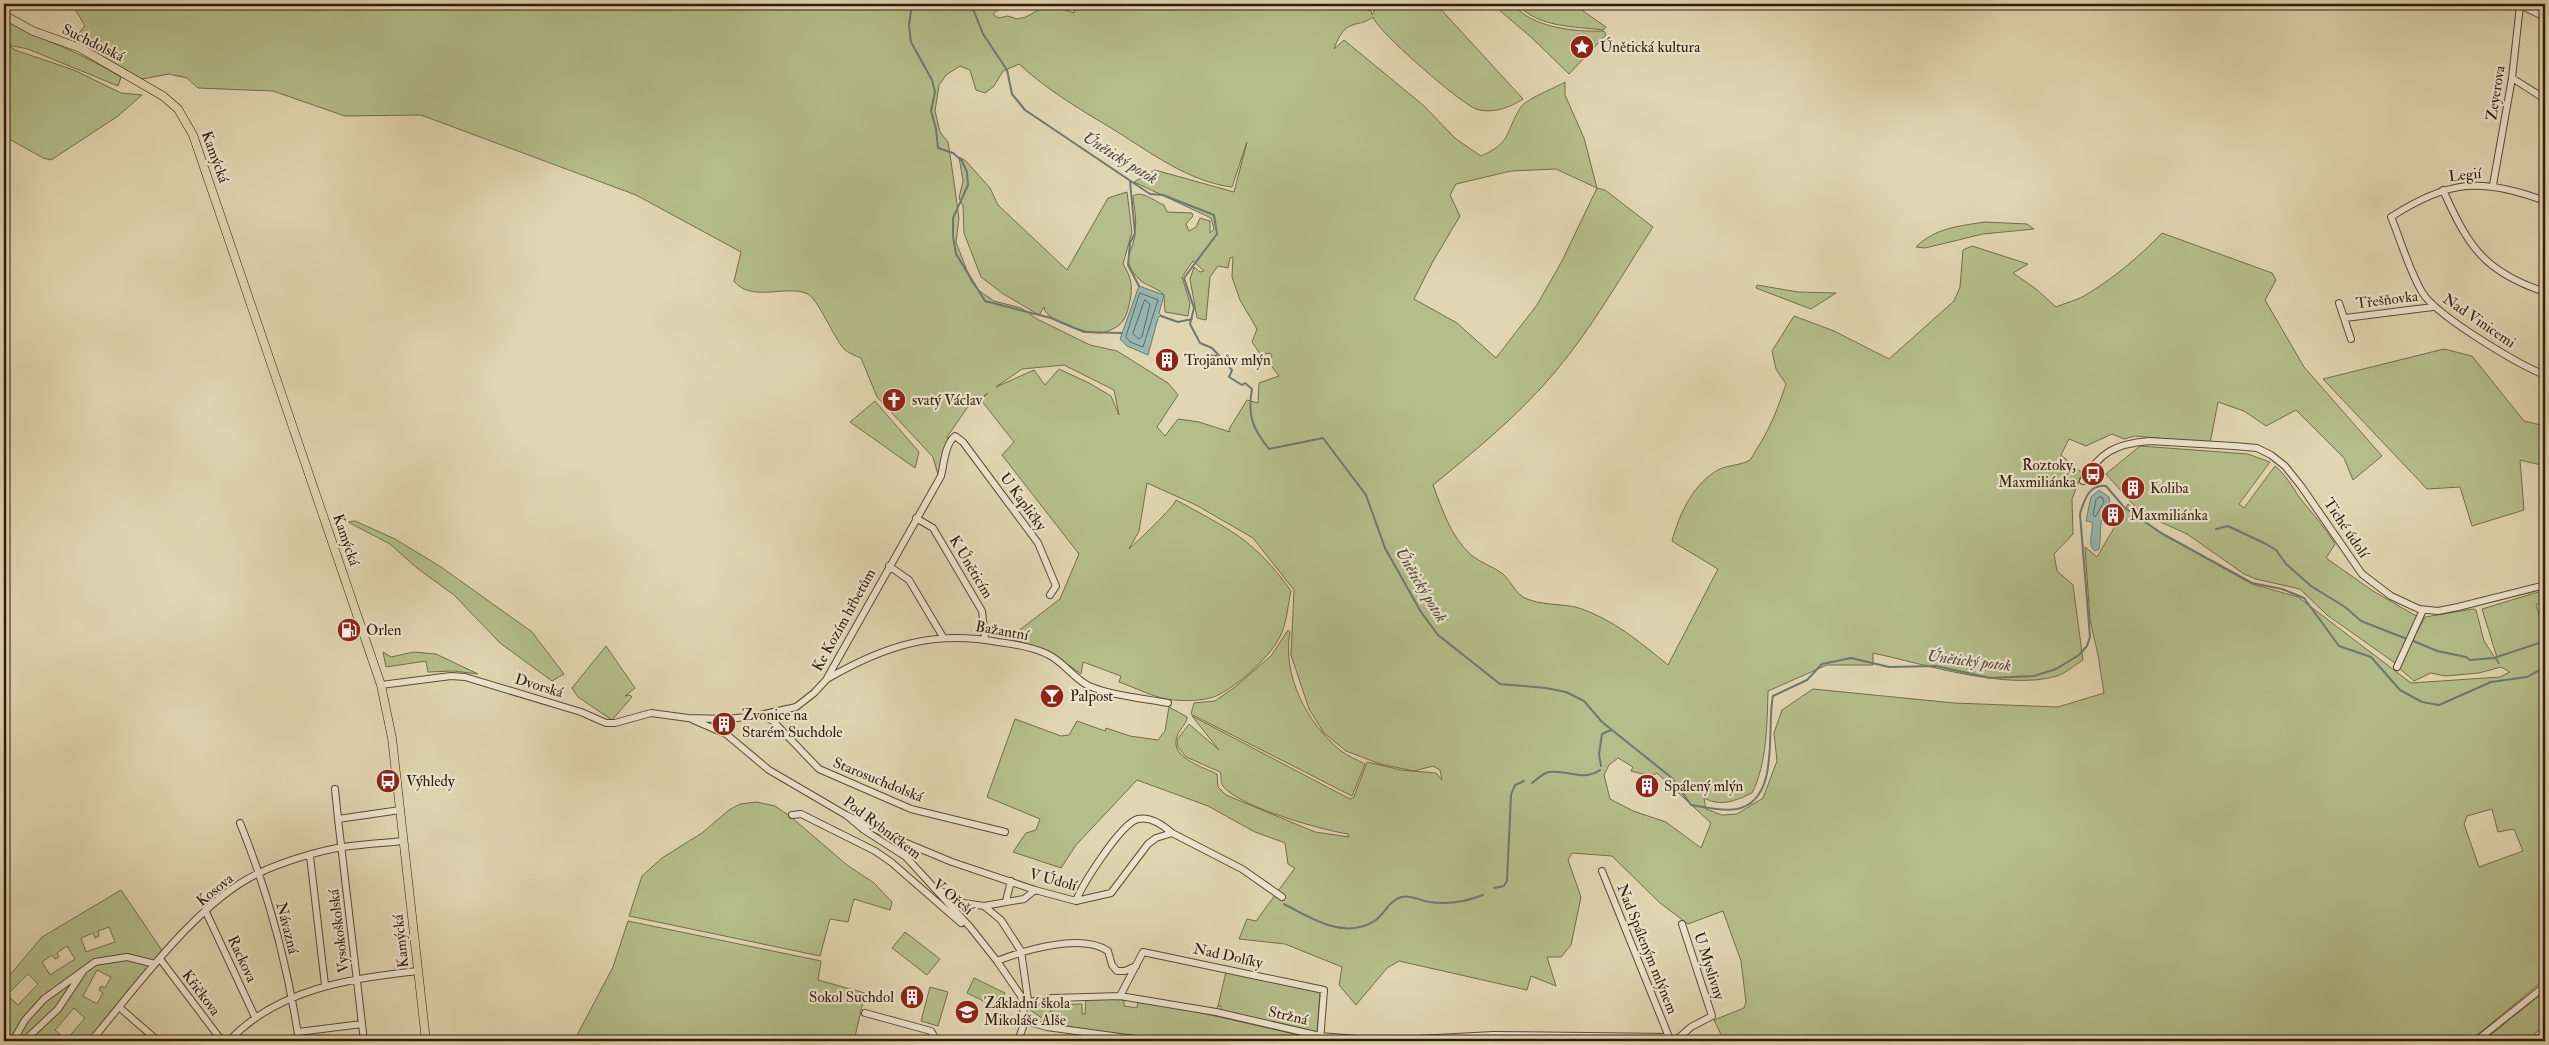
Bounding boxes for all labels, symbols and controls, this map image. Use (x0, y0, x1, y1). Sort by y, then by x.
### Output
street label: Suchdolská (59, 20, 128, 67)
place icon: Únětická kultura (1569, 34, 1595, 60)
place label: Únětická kultura (1600, 36, 1701, 57)
street label: Zeyerova (2482, 63, 2510, 122)
water label: Únětický potok (1079, 127, 1161, 189)
street label: Kamýcká (197, 128, 233, 186)
street label: Legií (2448, 164, 2483, 186)
street label: Třešňovka (2355, 287, 2420, 313)
street label: Nad Vinicemi (2439, 290, 2519, 352)
building icon: Trojanův mlýn (1154, 347, 1180, 373)
place label: Trojanův mlýn (1184, 351, 1271, 370)
church icon: svatý Václav (881, 387, 907, 413)
place label: svatý Václav (912, 391, 983, 410)
place label: Roztoky, Maxmiliánka (1998, 456, 2077, 492)
bus stop icon: Roztoky, Maxmiliánka (2080, 461, 2106, 487)
street label: U Kapličky (995, 469, 1051, 536)
building icon: Koliba (2120, 475, 2146, 501)
place label: Koliba (2150, 479, 2190, 498)
street label: Tiché údolí (2319, 494, 2374, 562)
building icon: Maxmiliánka (2100, 502, 2126, 528)
place label: Maxmiliánka (2130, 506, 2209, 525)
street label: Kamýcká (328, 511, 364, 569)
street label: K Úněticím (945, 531, 999, 602)
water label: Únětický potok (1391, 544, 1451, 627)
street label: Ke Kozím hřbetům (808, 565, 880, 675)
fuel station icon: Orlen (336, 617, 362, 643)
street label: Bažantní (974, 617, 1031, 645)
place label: Orlen (366, 621, 402, 640)
water label: Únětický potok (1926, 646, 2012, 676)
street label: Dvorská (512, 670, 566, 703)
bar icon: Palpost (1039, 683, 1065, 709)
place label: Palpost (1070, 687, 1113, 707)
place label: Zvonice na Starém Suchdole (742, 706, 843, 742)
building icon: Zvonice na Starém Suchdole (711, 711, 737, 737)
street label: Starosuchdolská (830, 753, 927, 807)
bus stop icon: Výhledy (375, 768, 401, 794)
place label: Výhledy (406, 772, 455, 791)
building icon: Spálený mlýn (1634, 773, 1660, 799)
place label: Spálený mlýn (1664, 777, 1743, 797)
street label: Pod Rybníčkem (839, 792, 925, 864)
street label: V Údolí (1027, 863, 1080, 896)
street label: Kosova (193, 869, 238, 911)
street label: V Ořeší (929, 875, 978, 920)
street label: Nad Spáleným mlýnem (1611, 881, 1682, 1017)
street label: Vysokoškolská (324, 887, 354, 974)
street label: Návazná (271, 900, 303, 957)
street label: Kamýcká (389, 912, 413, 969)
street label: U Myslivny (1689, 930, 1729, 1003)
street label: Rackova (223, 933, 261, 986)
street label: Nad Dolíky (1191, 939, 1265, 973)
street label: Křičkova (178, 966, 225, 1020)
building icon: Sokol Suchdol (899, 984, 925, 1010)
place label: Sokol Suchdol (809, 988, 894, 1007)
place label: Základní škola Mikoláše Alše (984, 994, 1071, 1030)
school or university icon: Základní škola Mikoláše Alše (954, 999, 980, 1025)
street label: Stržná (1266, 1002, 1310, 1030)

